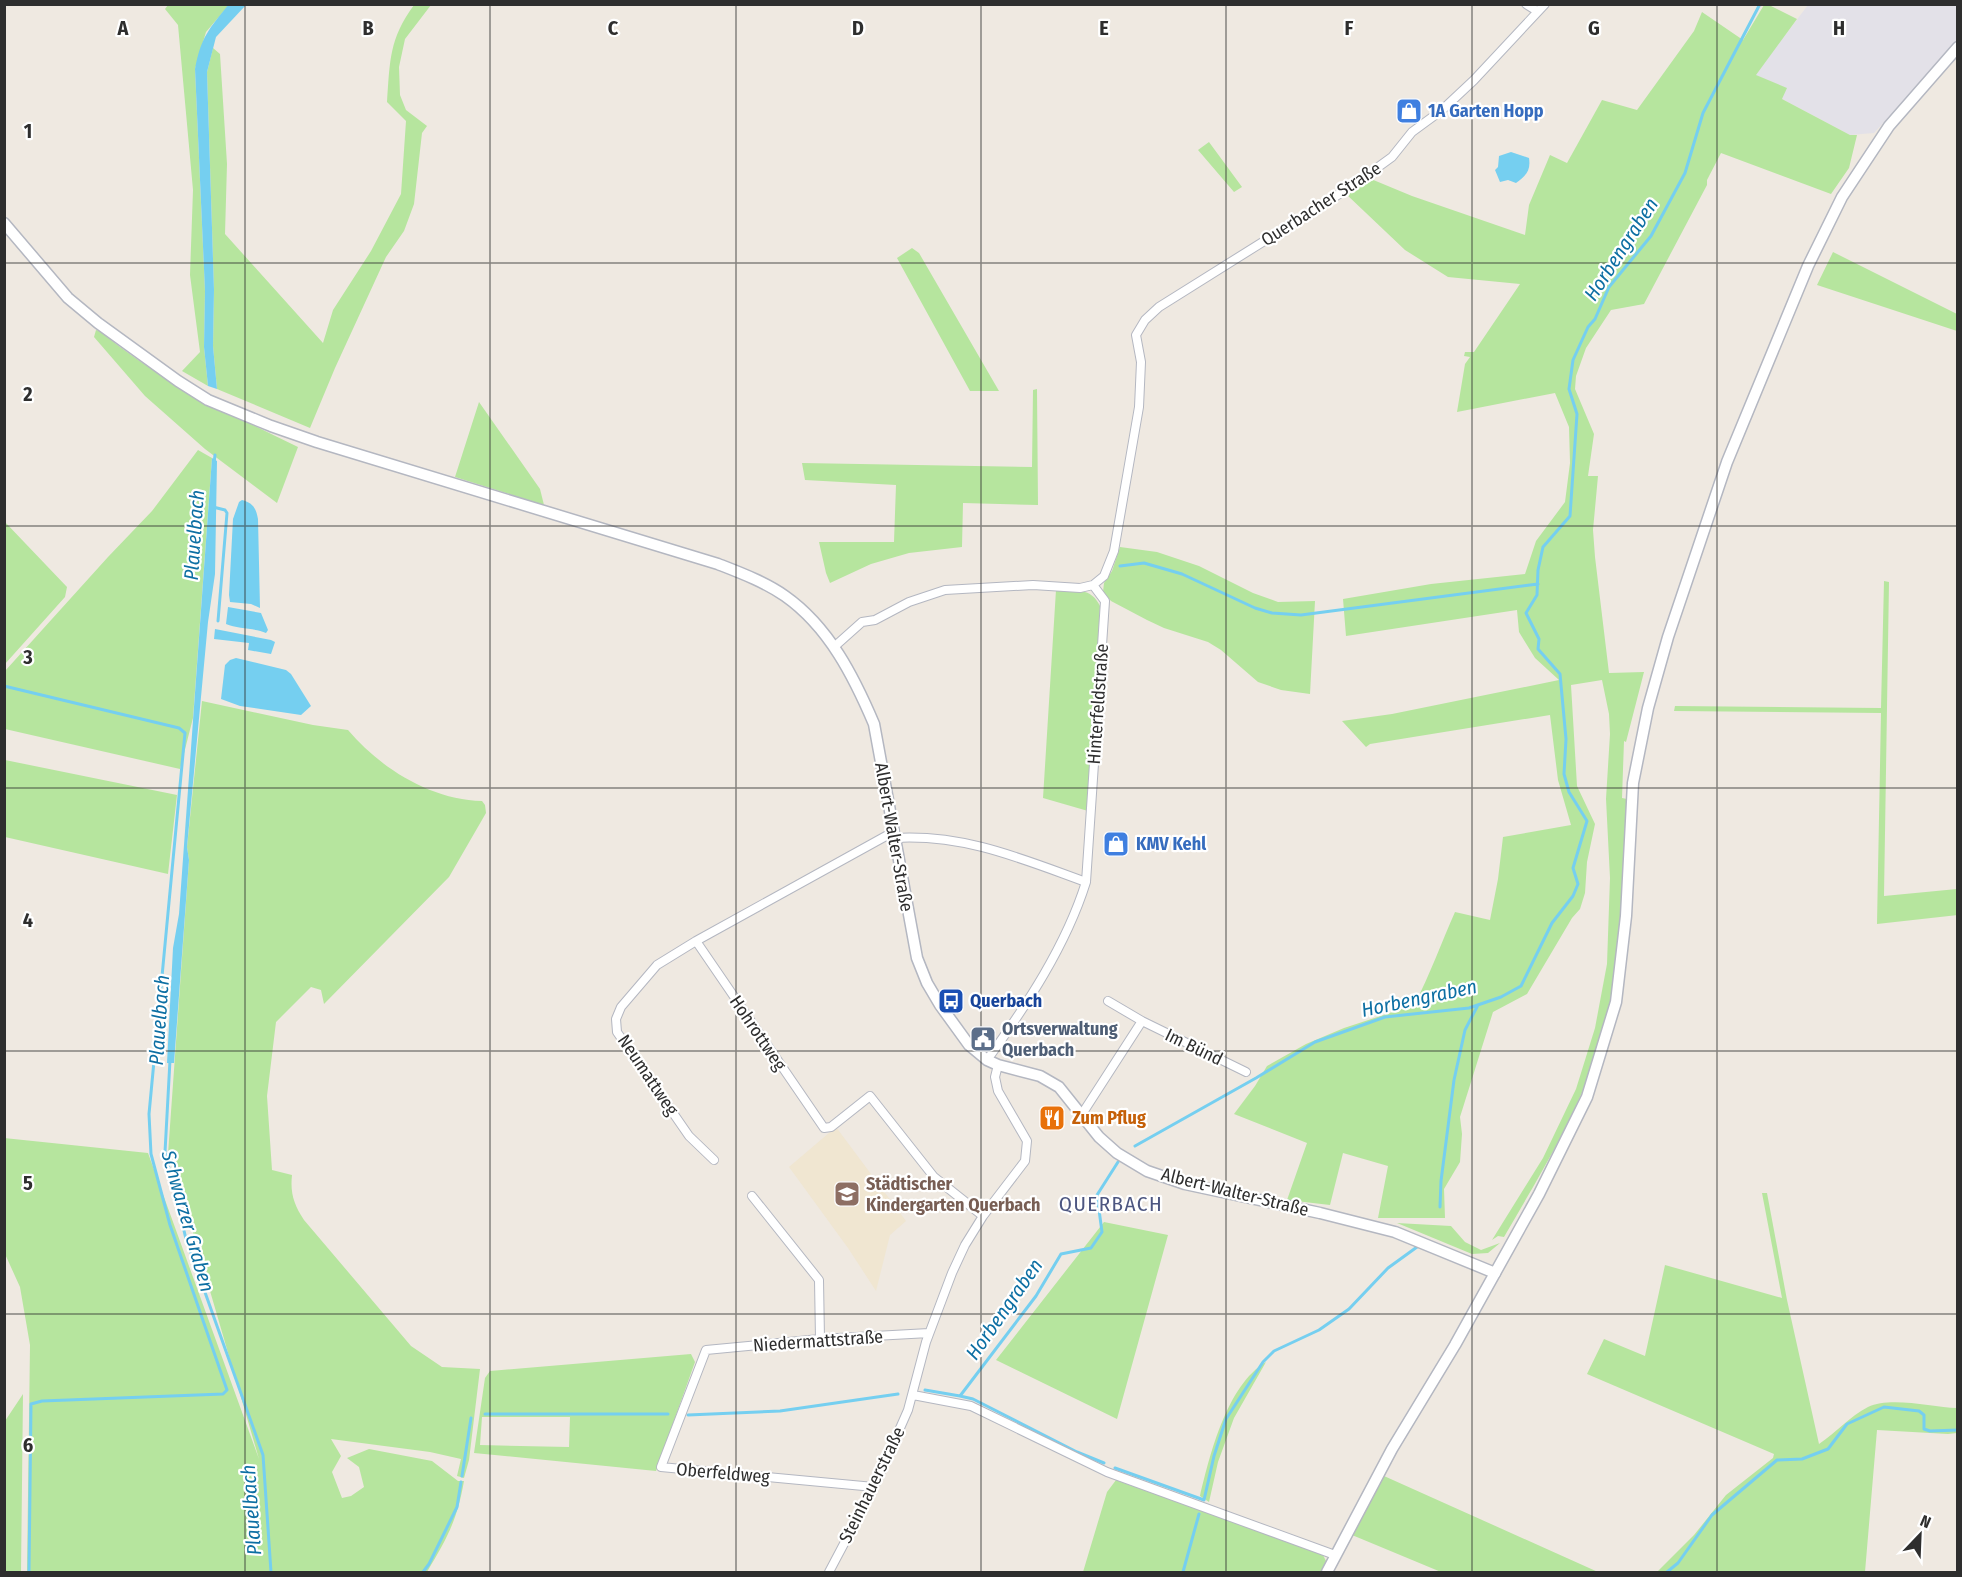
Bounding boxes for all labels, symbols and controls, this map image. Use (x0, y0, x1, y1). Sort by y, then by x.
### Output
text: A (117, 16, 130, 40)
text: B (362, 16, 374, 40)
text: C (608, 16, 619, 40)
text: D (852, 16, 864, 40)
text: E (1099, 16, 1109, 40)
text: F (1345, 16, 1354, 40)
text: G (1588, 16, 1600, 40)
text: H (1833, 16, 1845, 40)
shop icon: 1A Garten Hopp (1394, 96, 1424, 126)
place label: 1A Garten Hopp (1428, 100, 1544, 122)
text: 1 (24, 119, 32, 143)
street label: Querbacher Straße (1257, 157, 1385, 251)
water label: Horbengraben (1579, 193, 1663, 305)
text: 2 (22, 382, 33, 406)
water label: Plauelbach (179, 489, 209, 581)
street label: Hinterfeldstraße (1083, 643, 1113, 765)
text: 3 (22, 645, 33, 669)
street label: Albert-Walter-Straße (870, 761, 918, 913)
shop icon: KMV Kehl (1101, 829, 1131, 859)
place label: KMV Kehl (1136, 833, 1206, 855)
text: 4 (23, 908, 33, 932)
water label: Plauelbach (144, 974, 174, 1066)
water label: Horbengraben (1359, 974, 1479, 1022)
bus stop icon: Querbach (936, 986, 966, 1016)
place label: Querbach (970, 990, 1042, 1012)
street label: Hohrottweg (725, 991, 791, 1075)
place label: Ortsverwaltung Querbach (1002, 1018, 1118, 1061)
public building icon: Ortsverwaltung Querbach (968, 1024, 998, 1054)
street label: Im Bünd (1162, 1024, 1226, 1070)
street label: Neumattweg (613, 1030, 683, 1120)
restaurant icon: Zum Pflug (1037, 1103, 1067, 1133)
place label: Zum Pflug (1072, 1107, 1146, 1129)
water label: Schwarzer Graben (156, 1146, 220, 1295)
street label: Albert-Walter-Straße (1159, 1163, 1311, 1221)
text: 5 (23, 1171, 33, 1195)
place label: Städtischer Kindergarten Querbach (866, 1173, 1041, 1216)
school or university icon: Städtischer Kindergarten Querbach (832, 1179, 862, 1209)
district label: QUERBACH (1059, 1191, 1163, 1217)
water label: Horbengraben (960, 1254, 1048, 1364)
street label: Niedermattstraße (752, 1325, 884, 1357)
street label: Steinhauerstraße (834, 1423, 910, 1547)
text: 6 (23, 1433, 33, 1457)
street label: Oberfeldweg (675, 1458, 771, 1488)
water label: Plauelbach (236, 1464, 266, 1556)
north arrow (1890, 1505, 1950, 1565)
text: N (1918, 1511, 1934, 1532)

